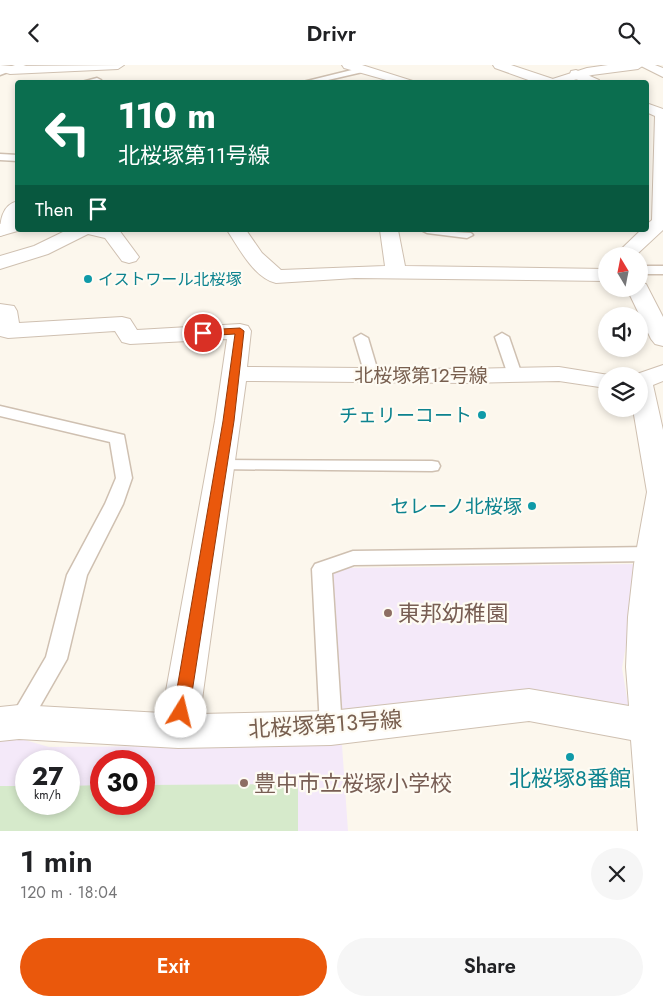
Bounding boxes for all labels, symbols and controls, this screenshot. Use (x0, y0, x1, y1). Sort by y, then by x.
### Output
text: Drivr (307, 17, 356, 49)
icon: back (20, 19, 48, 47)
icon: search (615, 19, 643, 47)
text: 110 m (118, 91, 216, 141)
icon: left (35, 100, 100, 165)
text: 北桜塚第11号線 (118, 139, 270, 171)
icon: arrive (84, 195, 112, 223)
text: Then (35, 196, 74, 223)
north arrow (598, 247, 648, 297)
map controls (598, 247, 648, 417)
place label: イストワール北桜塚 (98, 268, 242, 291)
marker: イストワール北桜塚 (82, 273, 94, 285)
button: sound (598, 307, 648, 357)
pin (182, 312, 224, 354)
icon: arrive (189, 319, 217, 347)
street label: 北桜塚第12号線 (354, 362, 488, 389)
button: layers (598, 367, 648, 417)
place label: チェリーコート (339, 402, 472, 429)
marker: チェリーコート (476, 409, 488, 421)
place label: セレーノ北桜塚 (390, 493, 522, 520)
marker: セレーノ北桜塚 (526, 500, 538, 512)
place label: 東邦幼稚園 (398, 597, 508, 629)
marker: 東邦幼稚園 (382, 607, 394, 619)
position arrow (154, 685, 206, 737)
street label: 北桜塚第13号線 (247, 703, 403, 745)
speed limit sign: 30 (90, 750, 155, 815)
marker: 北桜塚8番館 (564, 751, 576, 763)
text: 27 (32, 758, 63, 794)
place label: 北桜塚8番館 (509, 762, 631, 794)
place label: 豊中市立桜塚小学校 (254, 767, 452, 799)
marker: 豊中市立桜塚小学校 (238, 777, 250, 789)
text: km/h (34, 786, 61, 804)
text: 1 min (20, 840, 93, 883)
button: close (591, 848, 643, 900)
text: 120 m · 18:04 (20, 881, 117, 904)
button: Exit (20, 938, 327, 996)
button: Share (337, 938, 643, 996)

